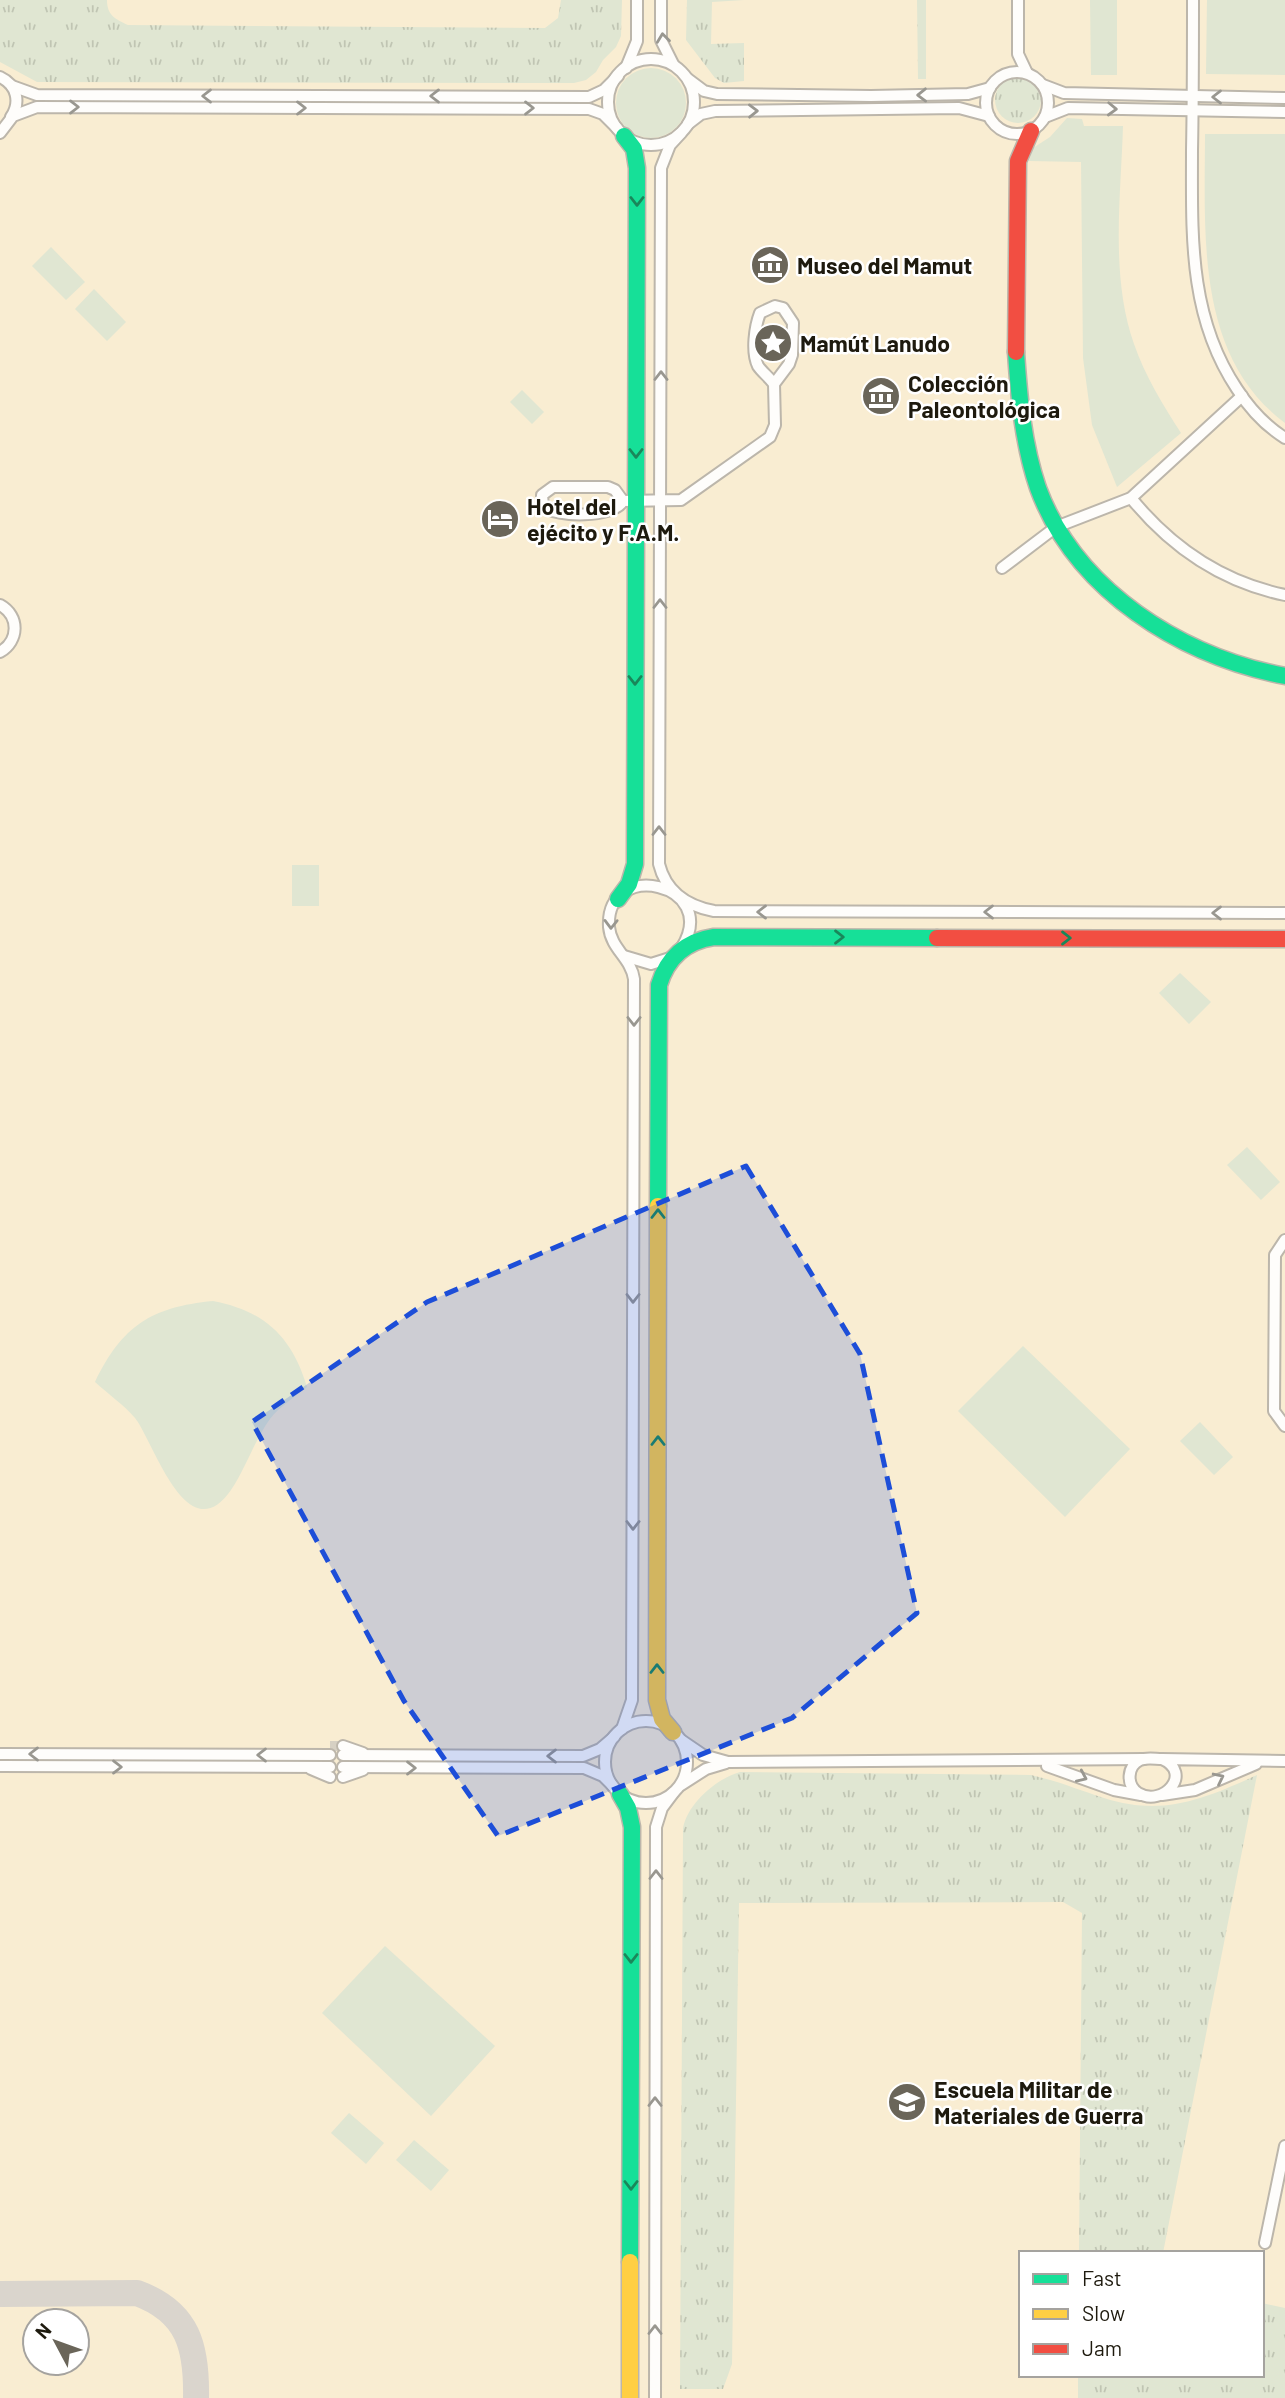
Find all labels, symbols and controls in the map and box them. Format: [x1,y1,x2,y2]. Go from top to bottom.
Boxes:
one-way arrow [655,32,670,44]
one-way arrow [917,87,928,102]
one-way arrow [201,88,212,104]
one-way arrow [429,88,439,104]
one-way arrow [1211,89,1222,105]
one-way arrow [69,99,79,115]
one-way arrow [296,100,307,116]
one-way arrow [524,100,534,116]
one-way arrow [1106,102,1117,117]
one-way arrow [748,103,759,118]
one-way arrow [629,196,645,206]
museum icon: Museo del Mamut [749,244,791,286]
place label: Museo del Mamut [797,251,972,279]
place icon: Mamút Lanudo [752,322,794,364]
place label: Mamút Lanudo [800,329,950,357]
place label: Colección Paleontológica [908,369,1060,423]
one-way arrow [653,370,669,381]
museum icon: Colección Paleontológica [860,375,902,417]
one-way arrow [628,448,644,458]
place label: Hotel del ejécito y F.A.M. [527,492,680,546]
hotel icon: Hotel del ejécito y F.A.M. [479,498,521,540]
one-way arrow [652,598,668,608]
one-way arrow [627,675,643,686]
one-way arrow [651,825,667,836]
one-way arrow [756,904,767,920]
one-way arrow [984,904,994,920]
one-way arrow [1211,905,1222,921]
one-way arrow [603,919,619,930]
one-way arrow [834,929,844,945]
one-way arrow [1061,930,1072,946]
one-way arrow [626,1016,642,1027]
one-way arrow [650,1208,666,1218]
one-way arrow [625,1293,641,1303]
one-way arrow [650,1435,665,1446]
one-way arrow [625,1520,641,1531]
one-way arrow [649,1663,665,1673]
one-way arrow [28,1746,39,1762]
one-way arrow [256,1747,266,1763]
one-way arrow [546,1748,556,1764]
one-way arrow [112,1759,123,1775]
one-way arrow [406,1760,417,1776]
one-way arrow [1075,1769,1087,1783]
one-way arrow [1212,1773,1224,1787]
one-way arrow [648,1869,664,1880]
one-way arrow [623,1953,639,1964]
place label: Escuela Militar de Materiales de Guerra [934,2075,1143,2129]
school or university icon: Escuela Militar de Materiales de Guerra [886,2081,928,2123]
one-way arrow [647,2097,663,2107]
one-way arrow [623,2181,639,2191]
legend [1019,2251,1264,2377]
text: Fast [1082,2265,1122,2290]
text: Slow [1082,2300,1125,2325]
north arrow [21,2307,91,2377]
text: N [30,2318,56,2343]
one-way arrow [647,2324,663,2335]
text: Jam [1082,2335,1122,2360]

